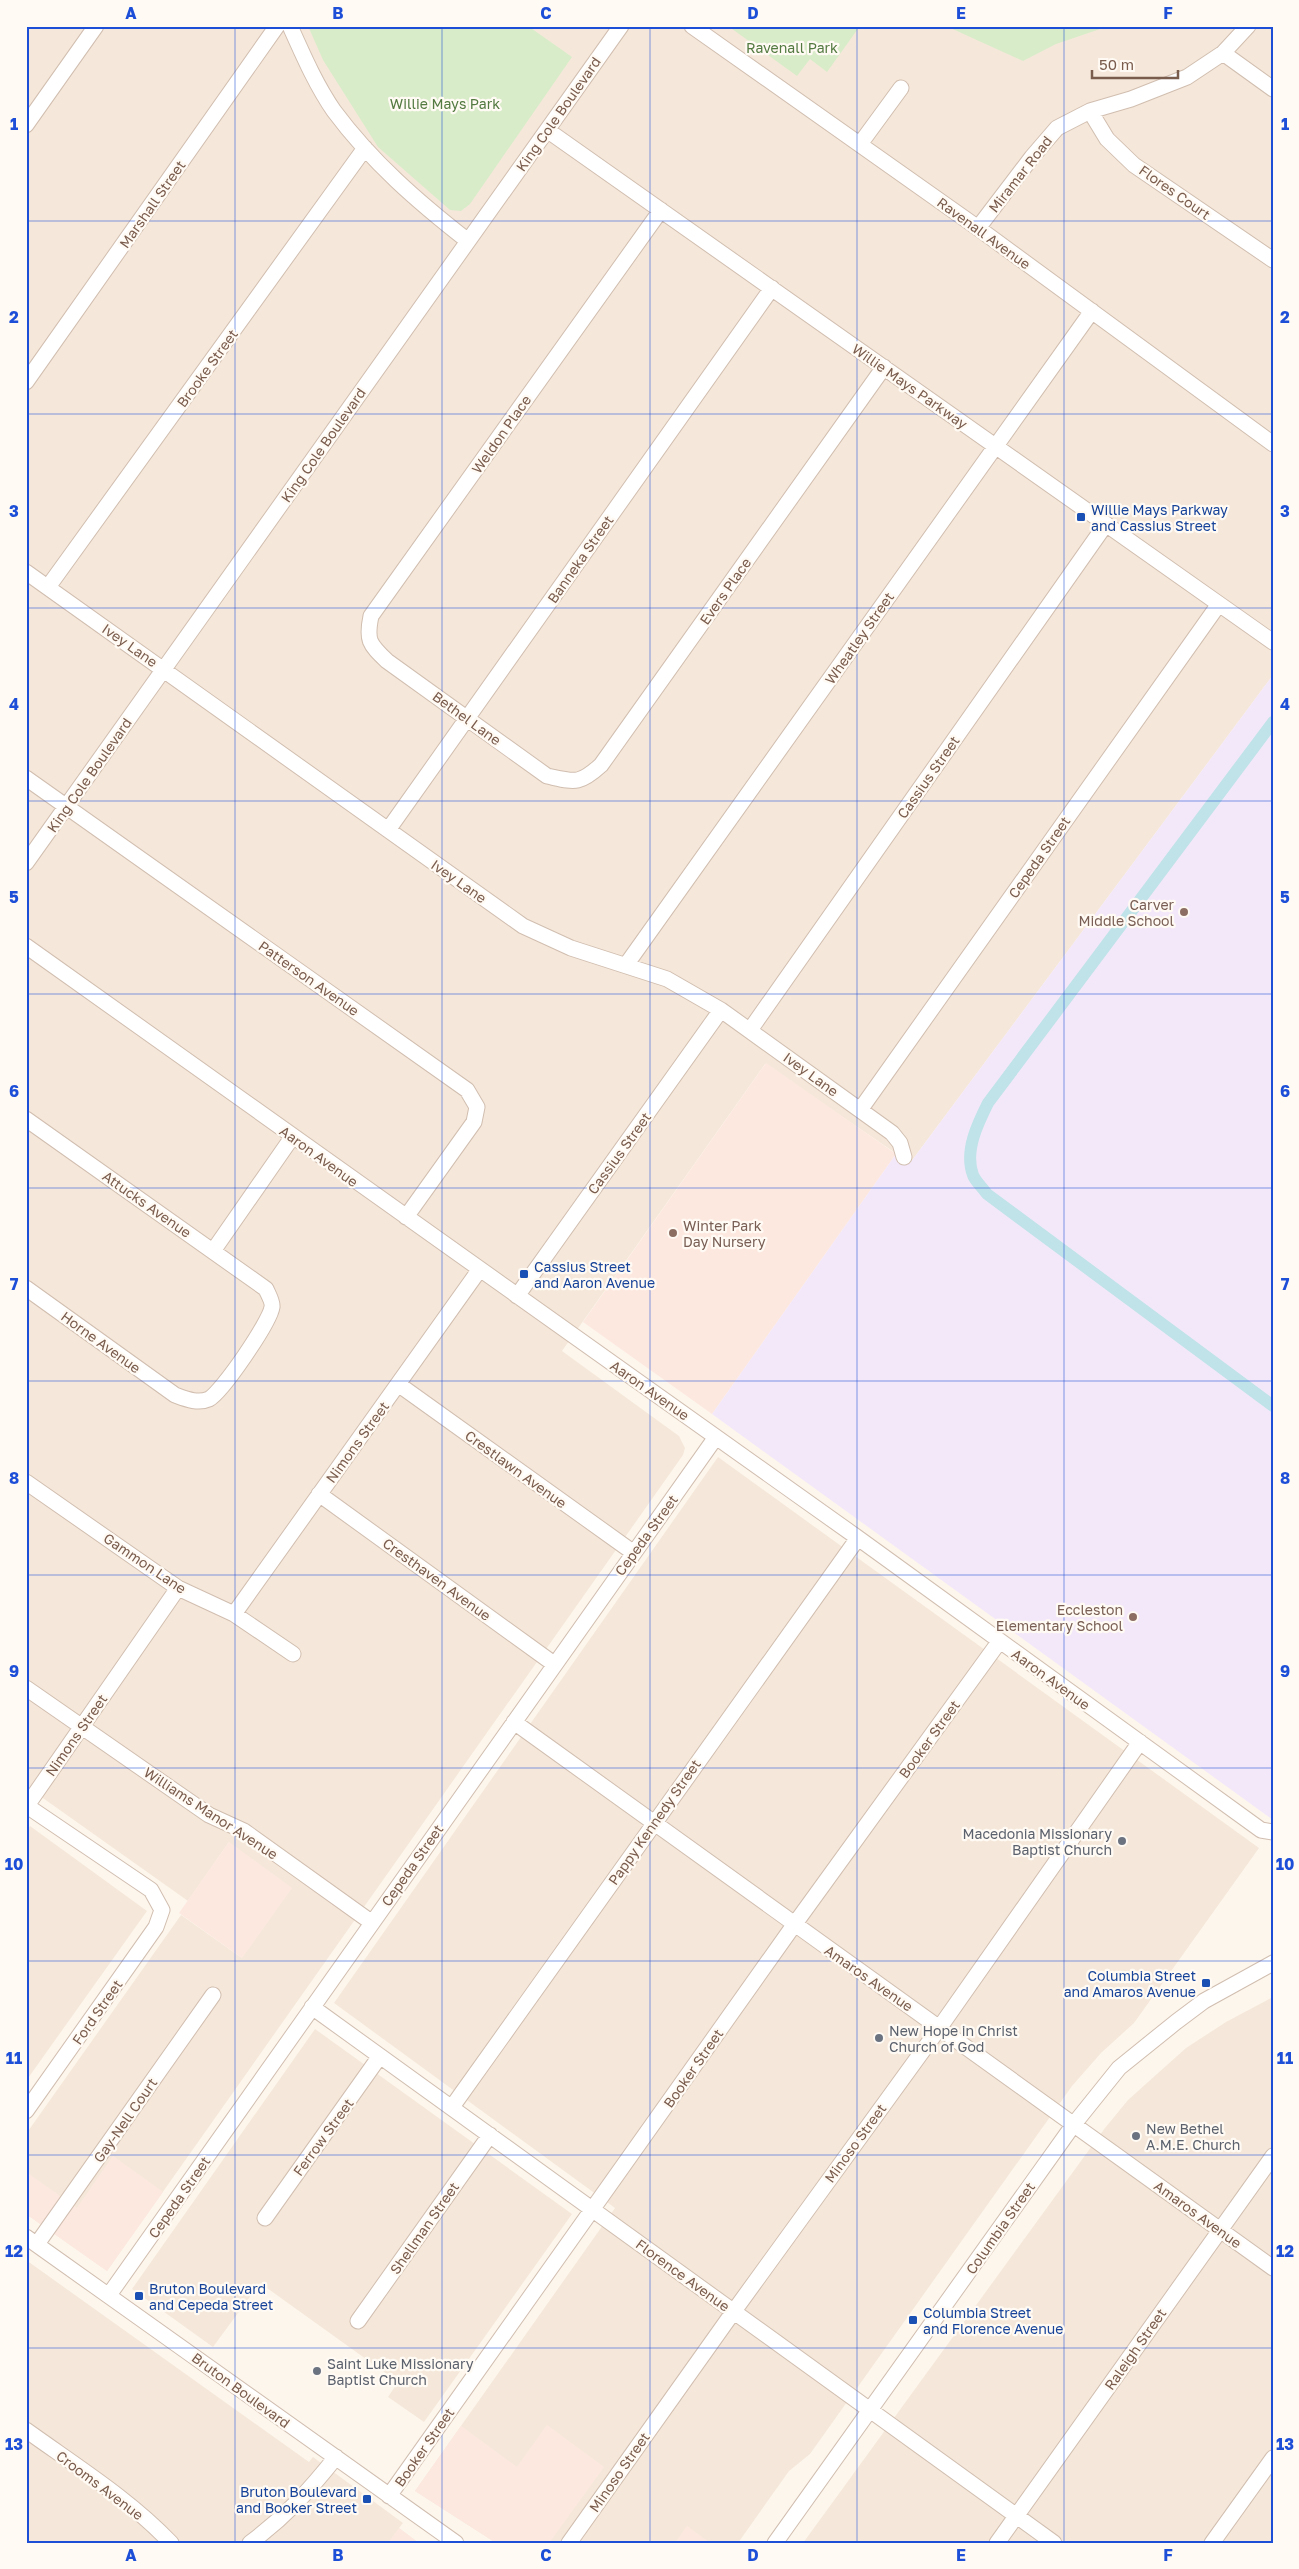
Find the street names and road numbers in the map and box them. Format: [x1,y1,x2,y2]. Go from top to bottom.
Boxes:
street label: King Cole Boulevard [512,54,604,174]
street label: Miramar Road [985,132,1055,216]
street label: Marshall Street [115,157,189,251]
street label: Flores Court [1136,161,1214,223]
street label: Ravenall Avenue [934,193,1034,273]
street label: Brooke Street [173,326,241,410]
street label: Willie Mays Parkway [849,340,971,432]
street label: King Cole Boulevard [277,385,369,505]
street label: Weldon Place [468,392,534,476]
street label: Banneka Street [543,512,617,606]
street label: Evers Place [696,554,754,628]
street label: Wheatley Street [821,589,897,687]
street label: Ivey Lane [99,620,161,670]
street label: Bethel Lane [429,687,505,749]
street label: King Cole Boulevard [43,715,135,835]
street label: Cassius Street [893,732,963,822]
street label: Cepeda Street [1005,813,1073,901]
street label: Ivey Lane [428,856,490,906]
street label: Patterson Avenue [255,937,363,1019]
street label: Ivey Lane [780,1048,842,1100]
street label: Cassius Street [584,1109,654,1197]
street label: Aaron Avenue [277,1122,361,1190]
street label: Attucks Avenue [99,1167,195,1241]
street label: Horne Avenue [58,1307,144,1377]
street label: Aaron Avenue [607,1356,693,1424]
street label: Nimons Street [322,1398,392,1486]
street label: Crestlawn Avenue [462,1427,570,1511]
street label: Cepeda Street [611,1491,681,1579]
street label: Gammon Lane [101,1529,189,1597]
street label: Cresthaven Avenue [380,1534,494,1624]
street label: Aaron Avenue [1009,1645,1093,1713]
street label: Nimons Street [41,1691,111,1779]
street label: Booker Street [895,1697,963,1781]
street label: Pappy Kennedy Street [604,1756,704,1888]
street label: Williams Manor Avenue [141,1763,281,1863]
street label: Cepeda Street [378,1821,446,1909]
street label: Amaros Avenue [822,1941,916,2015]
street label: Ford Street [68,1976,126,2048]
street label: Booker Street [660,2025,726,2111]
street label: Gay-Nell Court [90,2074,160,2166]
street label: Ferrow Street [289,2095,357,2179]
street label: Minoso Street [821,2100,889,2186]
street label: Cepeda Street [145,2153,213,2241]
street label: Amaros Avenue [1151,2177,1245,2251]
street label: Shellman Street [386,2179,462,2277]
street label: Columbia Street [962,2179,1038,2277]
street label: Florence Avenue [633,2235,733,2315]
street label: Raleigh Street [1101,2305,1169,2393]
street label: Bruton Boulevard [189,2349,293,2431]
street label: Booker Street [391,2404,457,2490]
street label: Minoso Street [585,2429,653,2515]
street label: Crooms Avenue [53,2447,147,2523]

